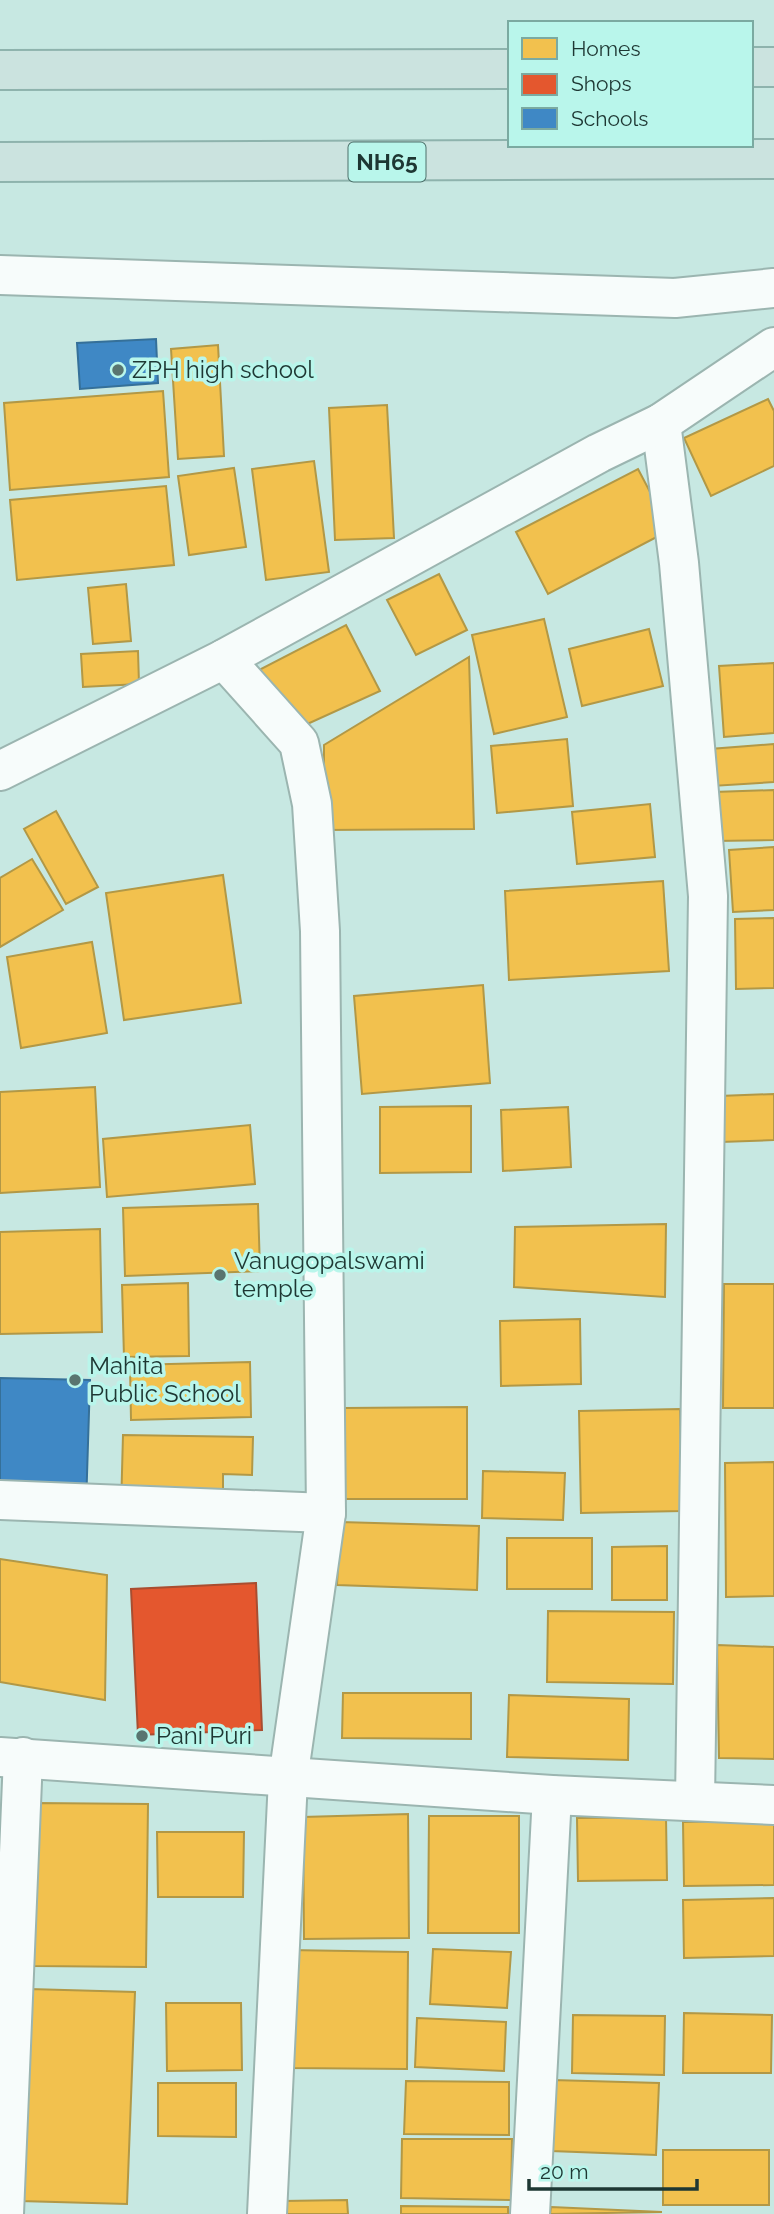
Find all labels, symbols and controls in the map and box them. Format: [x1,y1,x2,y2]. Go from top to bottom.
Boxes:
legend [508,21,753,147]
text: Homes [571,36,641,61]
text: Shops [571,71,632,96]
text: Schools [571,106,648,131]
road number: NH65 [348,142,426,182]
place label: ZPH high school [132,355,314,384]
marker: ZPH high school [110,362,126,378]
place label: Vanugopalswami temple [234,1246,425,1303]
marker: Vanugopalswami temple [212,1267,228,1283]
place label: Mahita Public School [89,1351,241,1408]
marker: Mahita Public School [67,1372,83,1388]
place label: Pani Puri [156,1721,252,1750]
marker: Pani Puri [134,1728,150,1744]
scale bar [529,2148,697,2192]
text: 20 m [540,2159,588,2184]

